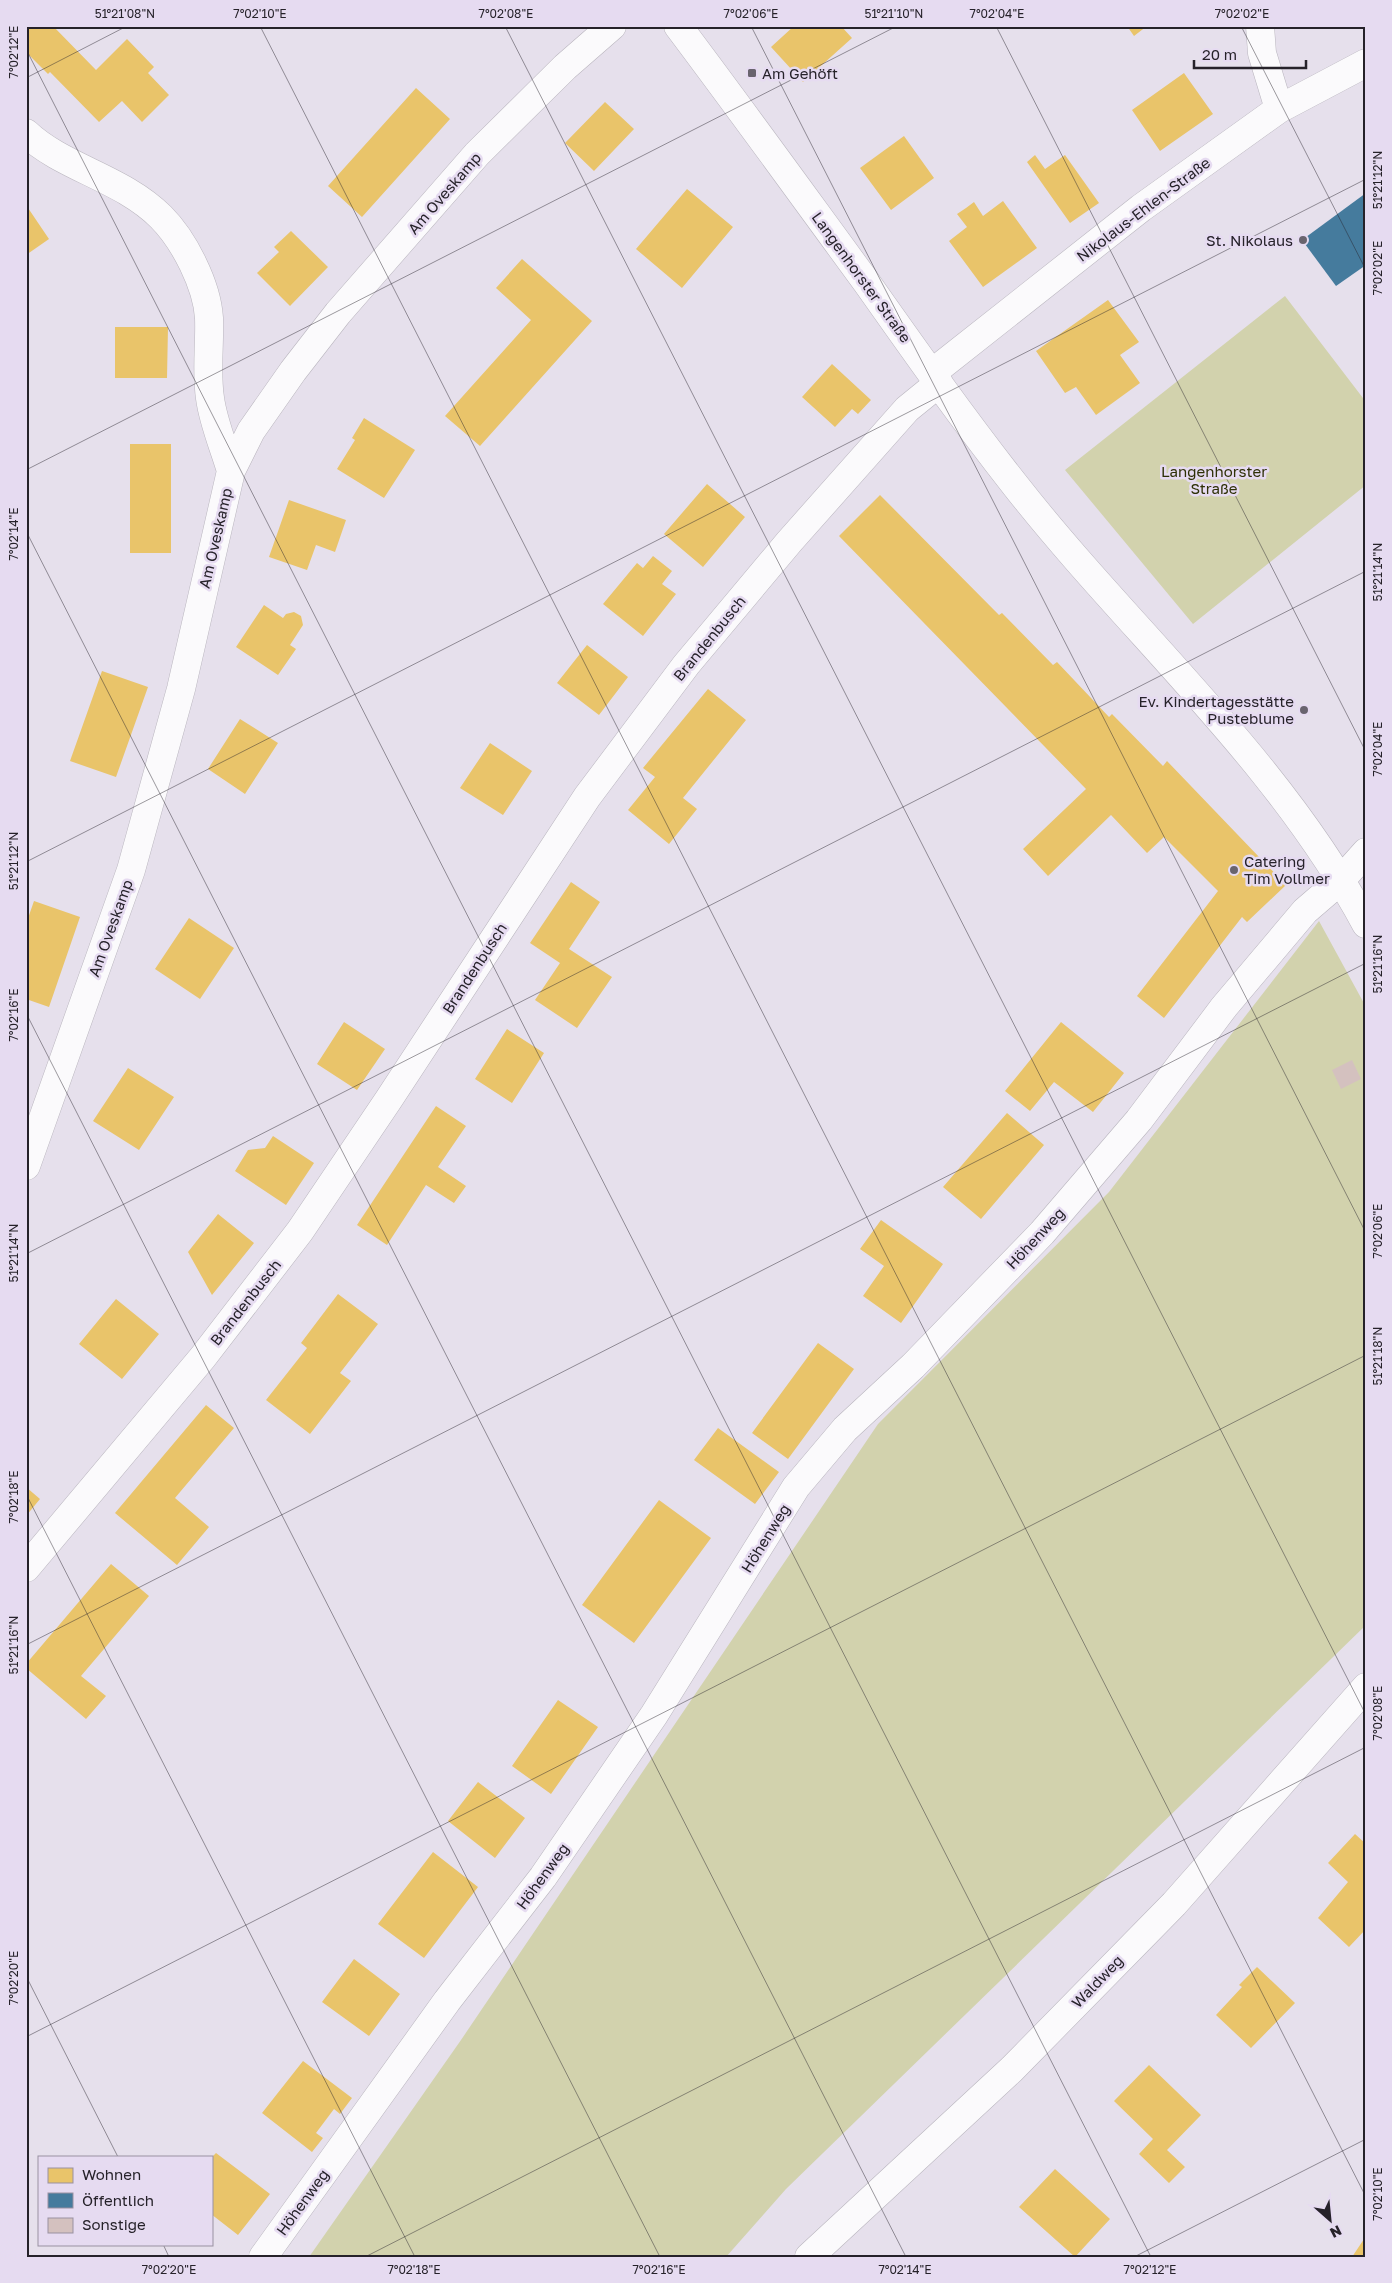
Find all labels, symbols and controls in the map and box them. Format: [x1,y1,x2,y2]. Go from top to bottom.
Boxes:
text: 51°21'08"N [95,6,155,21]
text: 7°02'10"E [233,6,287,21]
text: 7°02'08"E [479,6,533,21]
text: 7°02'06"E [724,6,778,21]
text: 51°21'10"N [865,6,923,21]
text: 7°02'04"E [970,6,1024,21]
text: 7°02'02"E [1215,6,1269,21]
text: 7°02'12"E [6,26,21,78]
scale bar [1194,38,1307,70]
text: 20 m [1202,45,1237,63]
place label: Am Gehöft [762,64,838,82]
marker: Am Gehöft [746,67,758,79]
street label: Am Oveskamp [404,149,484,237]
text: 51°21'12"N [1370,151,1385,209]
street label: Nikolaus-Ehlen-Straße [1073,153,1213,265]
street label: Langenhorster Straße [809,208,916,346]
place label: St. Nikolaus [1206,231,1293,249]
marker: St. Nikolaus [1297,234,1309,246]
text: 7°02'02"E [1370,241,1385,295]
park label: Langenhorster Straße [1161,462,1267,497]
street label: Am Oveskamp [195,486,235,590]
text: 7°02'14"E [6,507,21,561]
text: 51°21'14"N [1370,543,1385,601]
street label: Brandenbusch [669,592,749,684]
place label: Ev. Kindertagesstätte Pusteblume [1138,692,1294,727]
marker: Ev. Kindertagesstätte Pusteblume [1298,704,1310,716]
text: 7°02'04"E [1370,722,1385,776]
text: 51°21'12"N [6,832,21,890]
place label: Catering Tim Vollmer [1244,852,1330,887]
marker: Catering Tim Vollmer [1228,864,1240,876]
street label: Am Oveskamp [84,877,136,979]
street label: Brandenbusch [438,919,510,1017]
text: 51°21'16"N [1370,935,1385,993]
text: 7°02'16"E [6,988,21,1042]
street label: Höhenweg [1002,1204,1068,1272]
text: 7°02'06"E [1370,1204,1385,1258]
text: 51°21'14"N [6,1224,21,1282]
street label: Brandenbusch [206,1255,284,1349]
text: 51°21'18"N [1370,1327,1385,1385]
text: 7°02'18"E [6,1470,21,1524]
street label: Höhenweg [737,1500,793,1576]
text: 51°21'16"N [6,1616,21,1674]
text: 7°02'08"E [1370,1686,1385,1740]
street label: Höhenweg [512,1839,572,1913]
text: 7°02'20"E [6,1951,21,2005]
street label: Waldweg [1068,1951,1126,2011]
legend [38,2156,212,2246]
text: Wohnen [82,2165,141,2183]
street label: Höhenweg [272,2165,332,2239]
text: 7°02'10"E [1370,2167,1385,2221]
text: Öffentlich [82,2191,154,2209]
north arrow [1304,2196,1354,2246]
text: Sonstige [82,2215,146,2233]
text: N [1328,2222,1345,2242]
text: 7°02'20"E [142,2262,196,2277]
text: 7°02'18"E [387,2262,441,2277]
text: 7°02'16"E [632,2262,686,2277]
text: 7°02'14"E [878,2262,932,2277]
text: 7°02'12"E [1124,2262,1176,2277]

